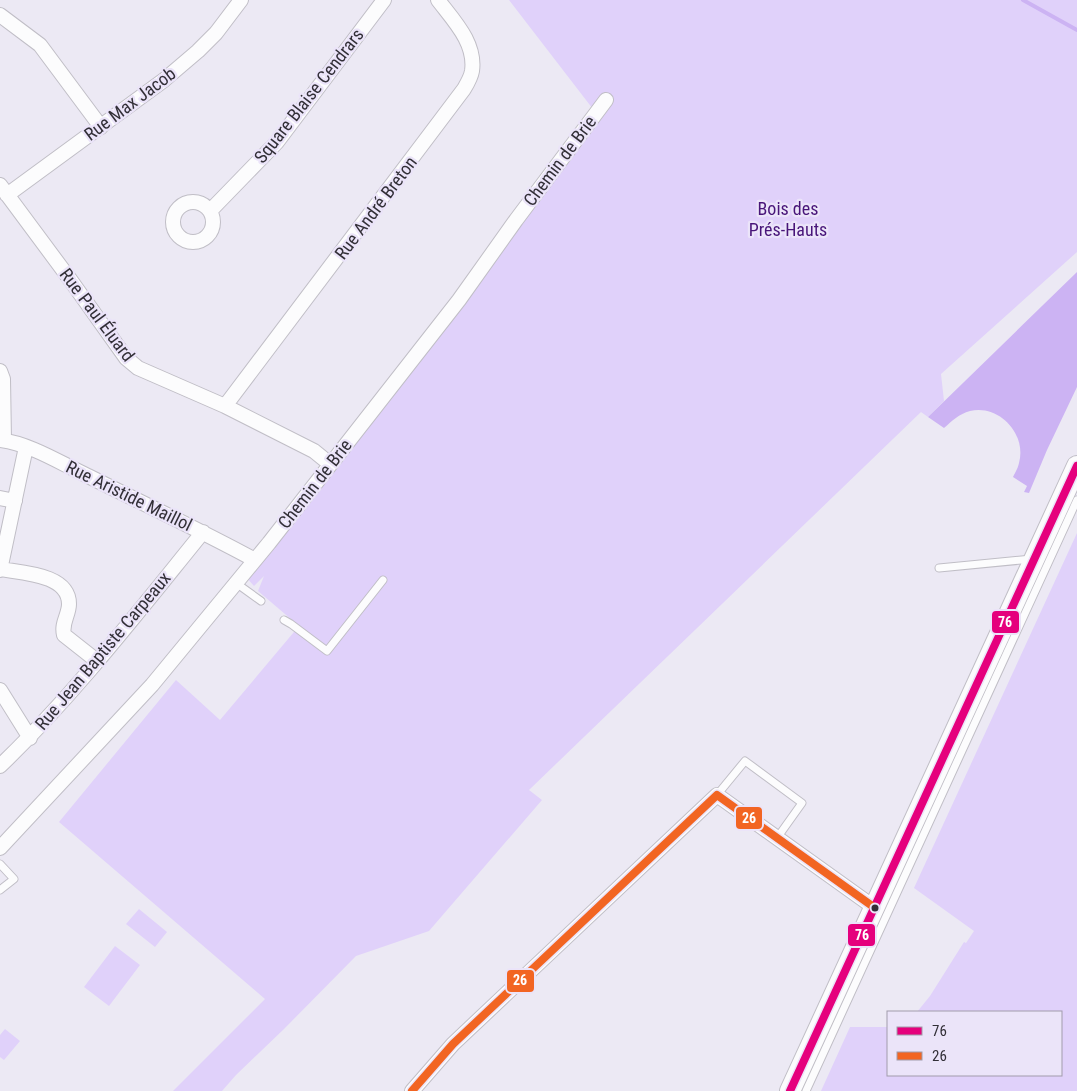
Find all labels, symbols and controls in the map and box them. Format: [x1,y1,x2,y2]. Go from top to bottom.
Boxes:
street label: Square Blaise Cendrars [250,24,368,167]
street label: Rue Max Jacob [80,62,179,145]
street label: Chemin de Brie [519,112,600,210]
street label: Rue André Breton [330,152,421,263]
park label: Bois des Prés-Hauts [749,198,827,240]
street label: Rue Paul Éluard [56,264,139,365]
street label: Chemin de Brie [273,435,356,532]
street label: Rue Aristide Maillol [63,456,196,535]
street label: Rue Jean Baptiste Carpeaux [31,568,175,734]
line badge: 76 [991,610,1020,634]
text: 76 [998,614,1012,630]
line badge: 26 [735,806,763,830]
text: 26 [742,810,756,826]
unlabelled marker [870,903,880,913]
line badge: 76 [847,923,876,947]
text: 76 [855,927,869,943]
line badge: 26 [506,969,535,993]
text: 26 [513,972,527,988]
legend [887,1011,1062,1076]
text: 76 [932,1022,947,1040]
text: 26 [932,1047,947,1065]

